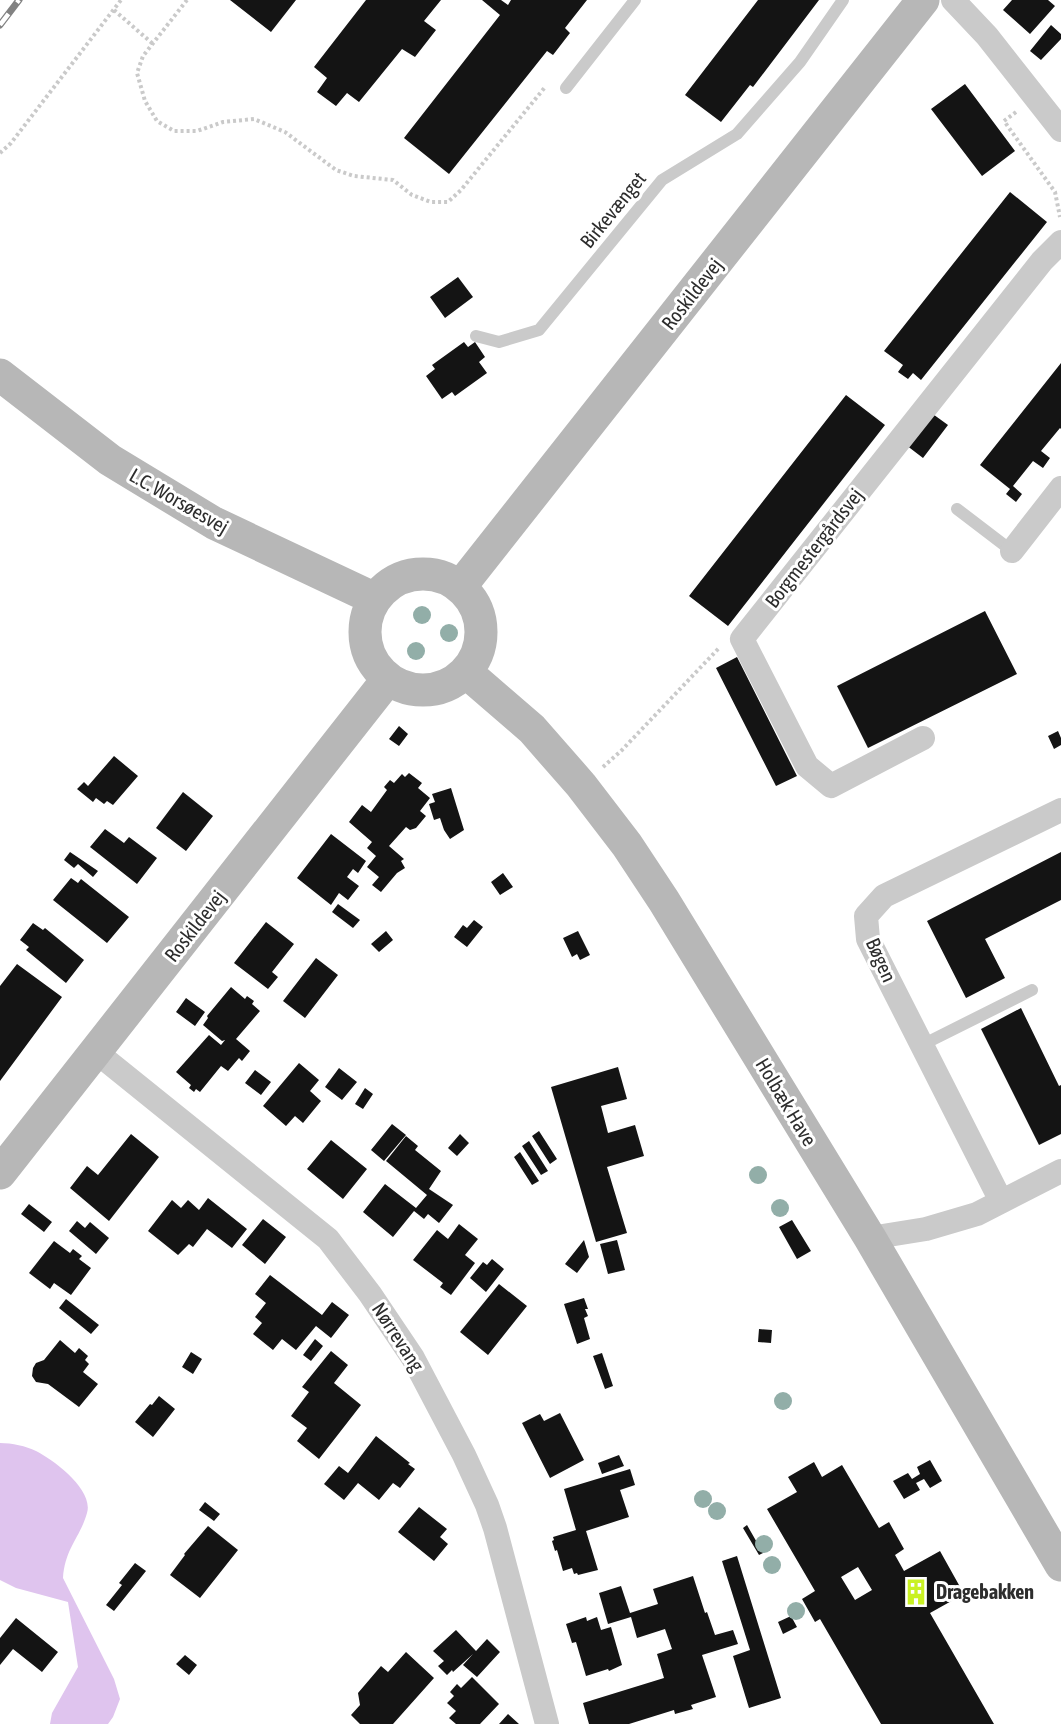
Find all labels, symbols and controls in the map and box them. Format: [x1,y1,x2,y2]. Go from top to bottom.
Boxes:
street label: Birkevænget [575,167,650,252]
street label: Roskildevej [657,253,727,334]
street label: L.C. Worsøesvej [126,463,233,538]
street label: Borgmestergårdsvej [760,484,867,612]
street label: Roskildevej [160,885,230,966]
street label: Bøgen [862,934,901,985]
street label: Holbæk Have [751,1054,822,1150]
street label: Nørrevang [368,1298,429,1376]
building icon: Dragebakken [901,1577,931,1607]
place label: Dragebakken [936,1580,1034,1603]

